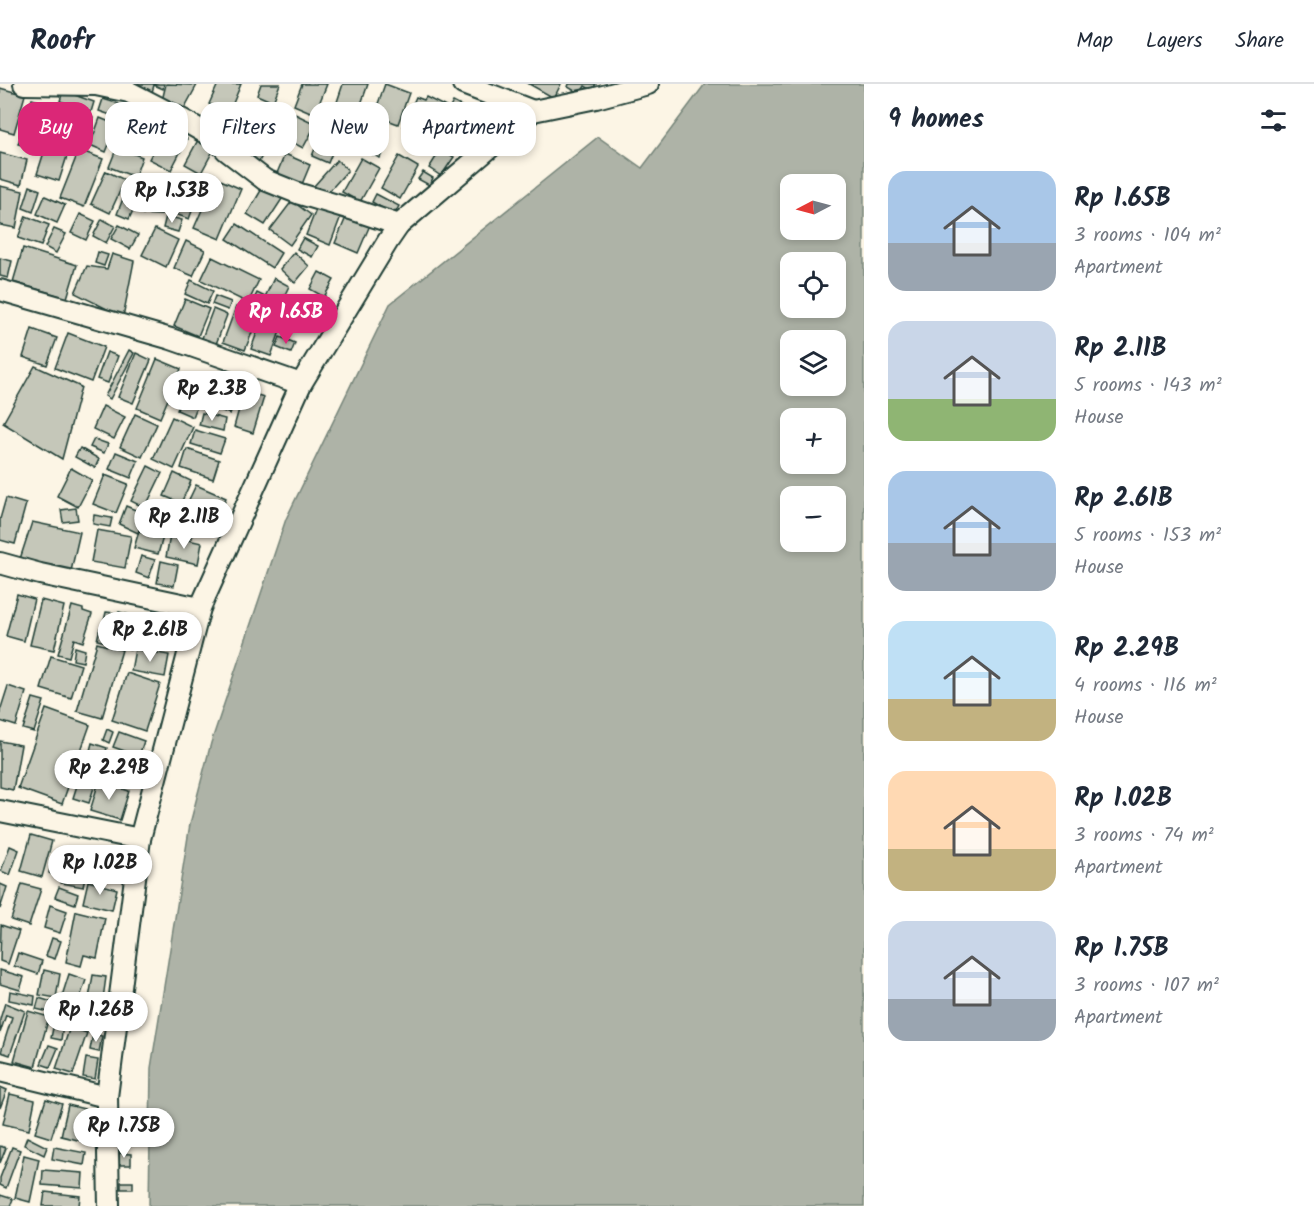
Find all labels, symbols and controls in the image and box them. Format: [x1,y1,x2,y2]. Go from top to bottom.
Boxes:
text: Roofr [30,19,95,64]
text: Map [1076,25,1113,58]
text: Layers [1146,25,1202,58]
text: Share [1235,25,1284,58]
text: 9 homes [888,99,984,141]
chip: Buy [18,102,93,156]
chip: Rent [105,102,188,156]
chip: Filters [200,102,297,156]
chip: New [309,102,389,156]
chip: Apartment [401,102,536,156]
icon: filters [1257,104,1290,137]
pin: Rp 1.53B [110,173,234,224]
north arrow [780,174,846,240]
map controls [780,174,846,552]
text: Rp 1.53B [135,176,209,208]
text: Rp 1.65B [1074,178,1171,220]
icon: home [936,195,1008,267]
text: 3 rooms · 104 m² [1074,220,1221,252]
button: locate [780,252,846,318]
text: Apartment [1074,252,1163,284]
pin: Rp 1.65B [224,294,348,345]
text: Rp 1.65B [249,297,323,329]
text: Rp 2.11B [1074,328,1167,370]
button: layers [780,330,846,396]
icon: home [936,345,1008,417]
text: 5 rooms · 143 m² [1074,370,1222,402]
pin: Rp 2.3B [157,371,267,422]
text: Rp 2.3B [177,374,247,406]
text: House [1074,402,1124,434]
button: + [780,408,846,474]
text: Rp 2.61B [1074,478,1173,520]
button: − [780,486,846,552]
icon: home [936,495,1008,567]
pin: Rp 2.11B [122,499,246,550]
text: Rp 2.11B [148,502,220,534]
text: 5 rooms · 153 m² [1074,520,1221,552]
text: House [1074,552,1124,584]
pin: Rp 2.61B [88,612,212,663]
text: Rp 2.61B [112,615,188,647]
text: Rp 2.29B [1074,628,1179,670]
icon: home [936,645,1008,717]
text: 4 rooms · 116 m² [1074,670,1217,702]
text: House [1074,702,1124,734]
pin: Rp 2.29B [47,750,171,801]
text: Rp 2.29B [68,753,150,785]
text: Rp 1.02B [1074,778,1172,820]
icon: home [936,795,1008,867]
text: 3 rooms · 74 m² [1074,820,1214,852]
pin: Rp 1.02B [38,845,162,896]
text: Rp 1.02B [62,848,138,880]
text: Apartment [1074,852,1163,884]
text: Rp 1.75B [1074,928,1169,970]
icon: home [936,945,1008,1017]
text: 3 rooms · 107 m² [1074,970,1219,1002]
pin: Rp 1.26B [34,992,158,1043]
text: Rp 1.26B [58,995,134,1027]
text: Apartment [1074,1002,1163,1034]
pin: Rp 1.75B [62,1108,186,1159]
text: Rp 1.75B [87,1111,161,1143]

